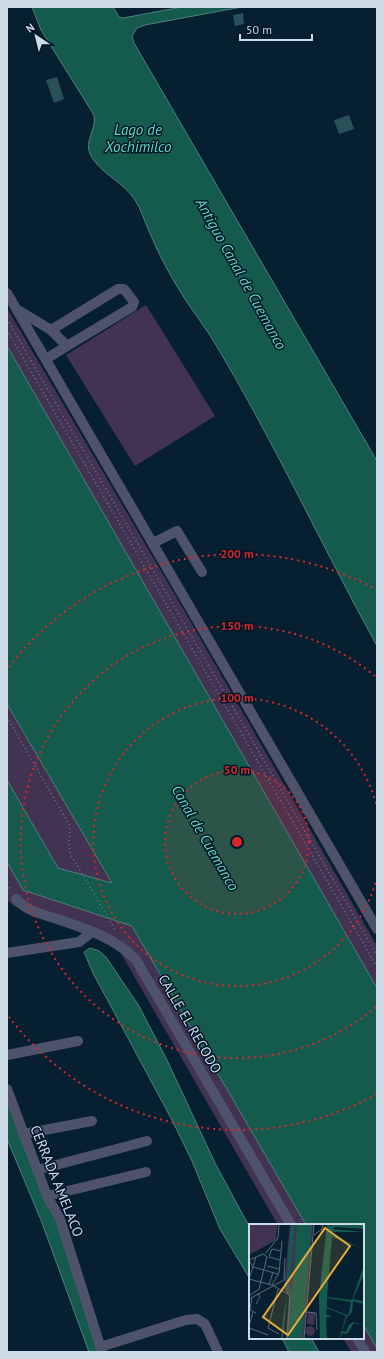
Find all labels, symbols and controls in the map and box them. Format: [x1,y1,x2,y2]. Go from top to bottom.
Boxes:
north arrow [16,16,56,56]
scale bar [240,16,312,42]
text: N [23,20,37,36]
text: 50 m [246,22,272,37]
water label: Lago de Xochimilco [104,120,171,156]
water label: Antiguo Canal de Cuemanco [191,194,291,353]
text: 200 m [220,546,254,561]
text: 150 m [220,618,254,633]
text: 100 m [220,690,254,705]
text: 50 m [224,762,250,777]
water label: Canal de Cuemanco [167,782,243,894]
centre of rings [230,835,244,849]
street label: CALLE EL RECODO [154,971,226,1077]
street label: CERRADA AMELACO [26,1123,88,1239]
inset map [249,1224,364,1339]

